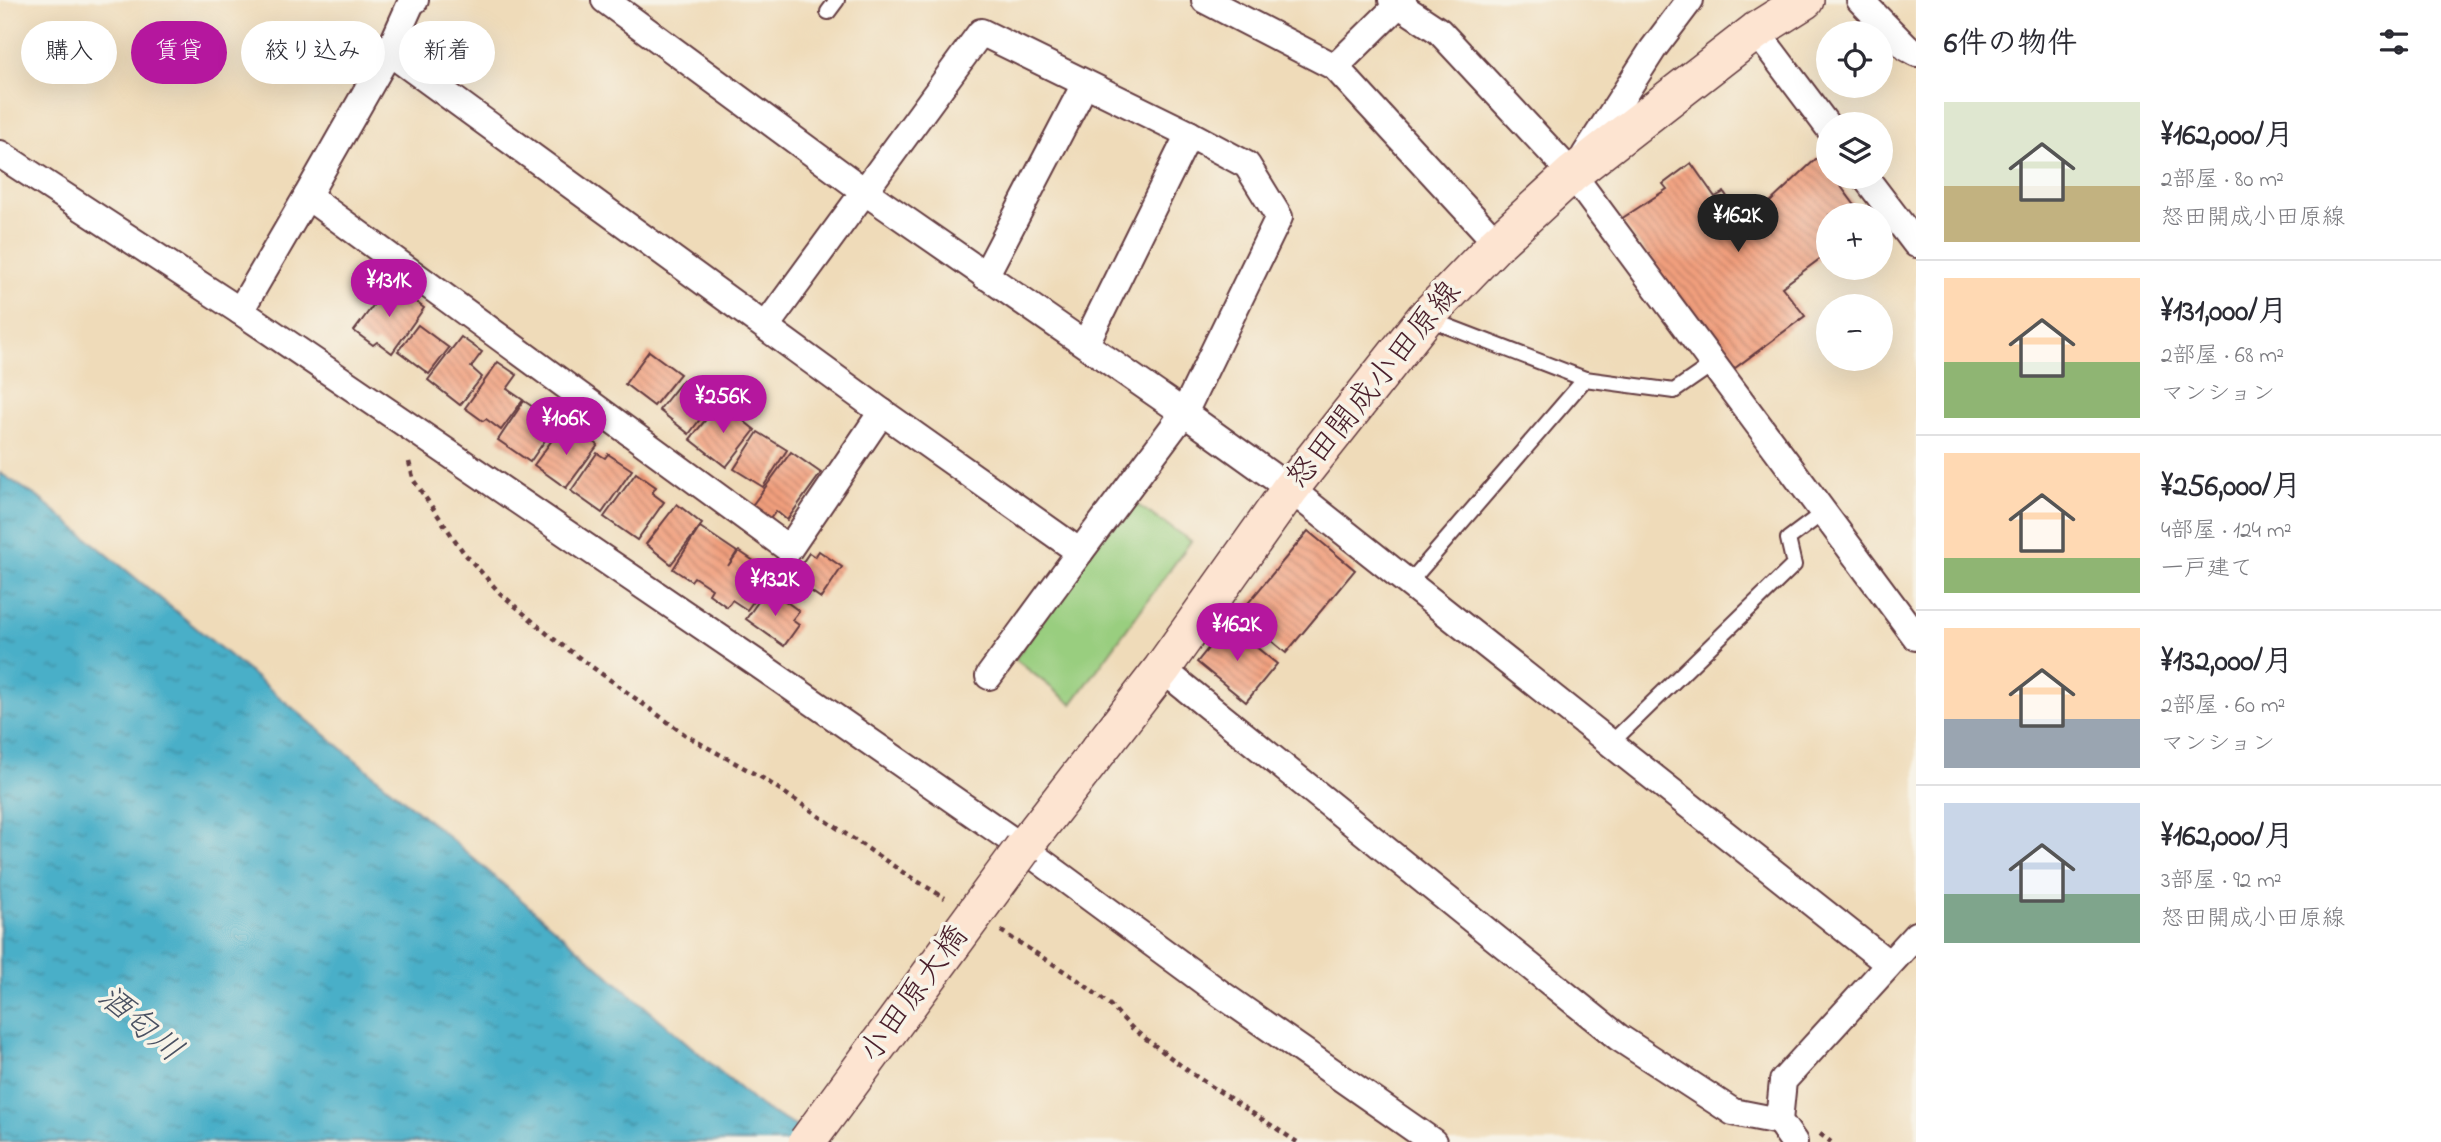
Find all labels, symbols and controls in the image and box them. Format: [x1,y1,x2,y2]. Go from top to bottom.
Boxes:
chip: 購入 [21,21,117,84]
chip: 賃貸 [131,21,227,84]
chip: 絞り込み [241,21,385,84]
chip: 新着 [399,21,495,84]
map controls [1816,21,1893,371]
button: locate [1816,21,1893,98]
text: 6件の物件 [1944,23,2077,67]
icon: filters [2375,23,2413,61]
button: layers [1816,112,1893,189]
text: ¥162,000/月 [2161,115,2294,159]
icon: home [2000,130,2084,214]
text: 2部屋 · 80 m² [2161,164,2284,197]
pin: ¥162K [1689,194,1787,254]
text: ¥162K [1714,200,1763,233]
text: 怒田開成小田原線 [2161,202,2345,235]
button: + [1816,203,1893,280]
pin: ¥131K [340,260,438,319]
text: ¥131K [367,265,411,298]
street label: 怒田開成小田原線 [1276,272,1474,500]
text: ¥131,000/月 [2161,291,2288,335]
button: − [1816,294,1893,371]
icon: home [2000,306,2084,390]
text: 2部屋 · 68 m² [2161,340,2284,373]
pin: ¥256K [674,376,772,435]
text: マンション [2161,378,2275,411]
text: ¥256K [696,381,750,414]
pin: ¥106K [517,398,615,457]
text: ¥106K [542,403,590,436]
text: ¥256,000/月 [2161,466,2301,510]
icon: home [2000,481,2084,565]
text: 4部屋 · 124 m² [2161,515,2292,548]
text: 一戸建て [2161,553,2253,586]
pin: ¥132K [726,558,824,618]
text: ¥132K [751,564,799,597]
pin: ¥162K [1188,604,1286,663]
text: ¥162K [1213,609,1262,642]
text: ¥132,000/月 [2161,641,2293,685]
icon: home [2000,656,2084,740]
text: 2部屋 · 60 m² [2161,690,2285,723]
text: マンション [2161,728,2275,761]
text: ¥162,000/月 [2161,816,2294,860]
icon: home [2000,831,2084,915]
text: 3部屋 · 92 m² [2161,865,2282,898]
text: 怒田開成小田原線 [2161,903,2345,936]
street label: 小田原大橋 [849,916,981,1074]
water label: 酒匂川 [86,975,192,1075]

